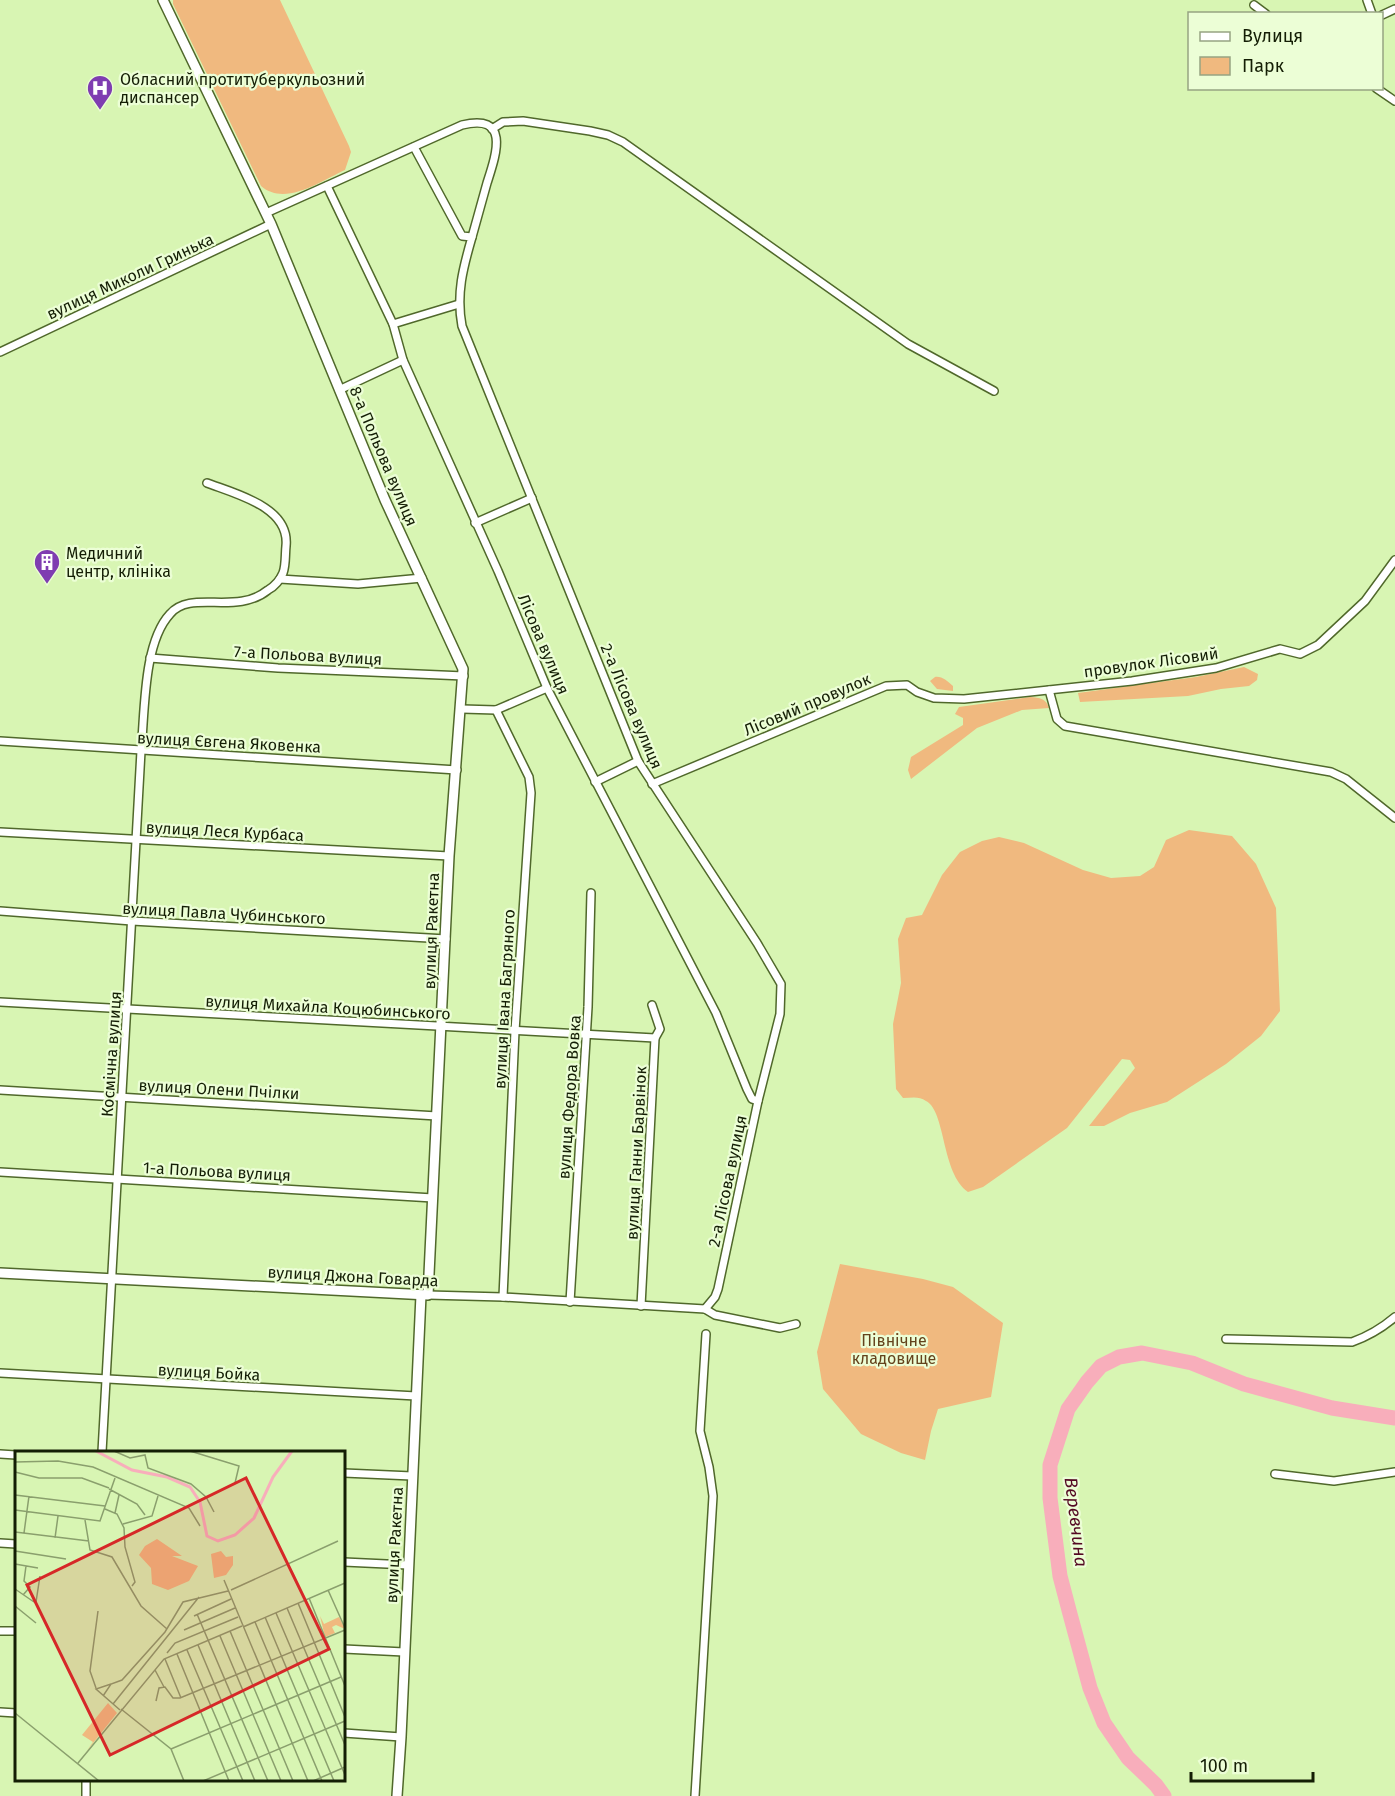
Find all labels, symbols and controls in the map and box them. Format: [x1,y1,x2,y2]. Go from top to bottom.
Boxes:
legend [1188,12,1383,90]
text: Вулиця [1242,25,1303,47]
text: Парк [1242,55,1285,77]
place label: Обласний протитуберкульозний диспансер [120,70,365,107]
hospital icon: Обласний протитуберкульозний диспансер [85,73,115,111]
street label: вулиця Миколи Гринька [44,229,217,324]
street label: 8-а Польова вулиця [345,383,422,529]
place label: Медичний центр, клініка [66,544,171,581]
building icon: Медичний центр, клініка [32,547,62,585]
street label: Лісова вулиця [514,591,573,697]
street label: 2-а Лісова вулиця [597,641,666,772]
street label: 7-а Польова вулиця [233,642,383,669]
street label: провулок Лісовий [1082,644,1220,681]
street label: Лісовий провулок [741,669,874,740]
street label: вулиця Євгена Яковенка [136,728,321,757]
street label: вулиця Леся Курбаса [145,818,305,845]
street label: вулиця Ракетна [420,872,443,990]
street label: вулиця Павла Чубинського [122,899,326,928]
street label: вулиця Івана Багряного [490,909,519,1089]
street label: Космічна вулиця [98,990,125,1118]
street label: вулиця Михайла Коцюбинського [205,992,451,1023]
street label: вулиця Федора Вовка [554,1014,585,1180]
street label: вулиця Ганни Барвінок [622,1065,651,1240]
street label: вулиця Олени Пчілки [138,1076,300,1103]
street label: 2-а Лісова вулиця [704,1114,751,1249]
street label: 1-а Польова вулиця [142,1158,291,1185]
street label: вулиця Джона Говарда [267,1263,439,1290]
park label: Північне кладовище [852,1331,936,1368]
street label: вулиця Бойка [157,1360,261,1385]
inset map [15,1451,345,1781]
water label: Веревчина [1060,1476,1092,1568]
street label: вулиця Ракетна [382,1486,407,1604]
scale bar [1191,1745,1312,1783]
text: 100 m [1200,1755,1248,1777]

